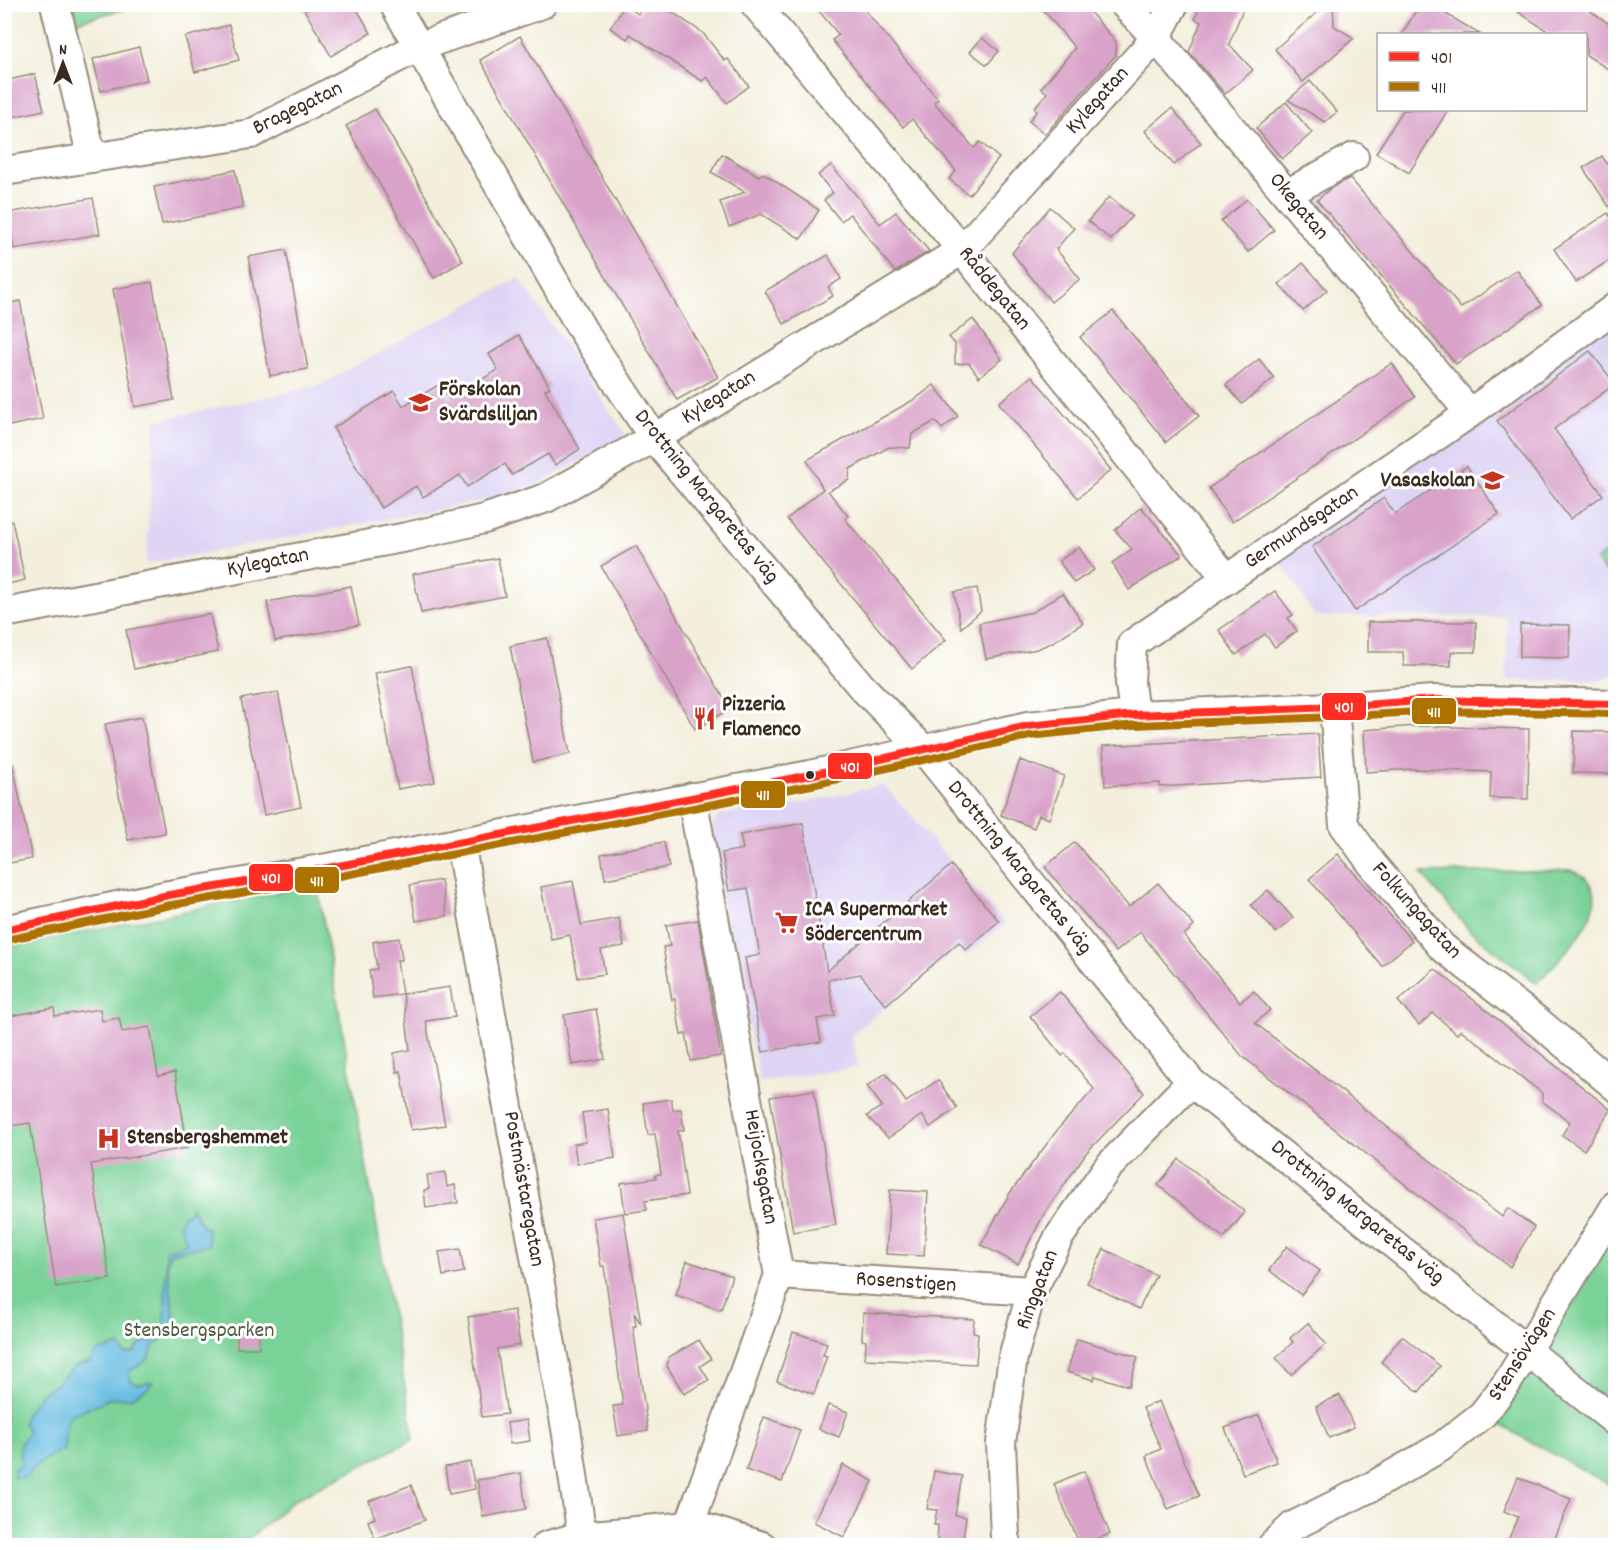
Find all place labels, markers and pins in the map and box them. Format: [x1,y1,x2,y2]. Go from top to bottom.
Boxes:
place label: Förskolan Svärdsliljan [439,375,537,431]
school or university icon: Förskolan Svärdsliljan [408,390,434,416]
place label: Vasaskolan [1381,466,1475,497]
school or university icon: Vasaskolan [1480,468,1506,494]
place label: Pizzeria Flamenco [722,690,801,746]
restaurant icon: Pizzeria Flamenco [691,705,717,731]
unlabelled marker [804,769,816,781]
place label: ICA Supermarket Södercentrum [805,895,948,951]
supermarket icon: ICA Supermarket Södercentrum [774,910,800,936]
place label: Stensbergshemmet [127,1123,289,1154]
hospital icon: Stensbergshemmet [96,1125,122,1151]

